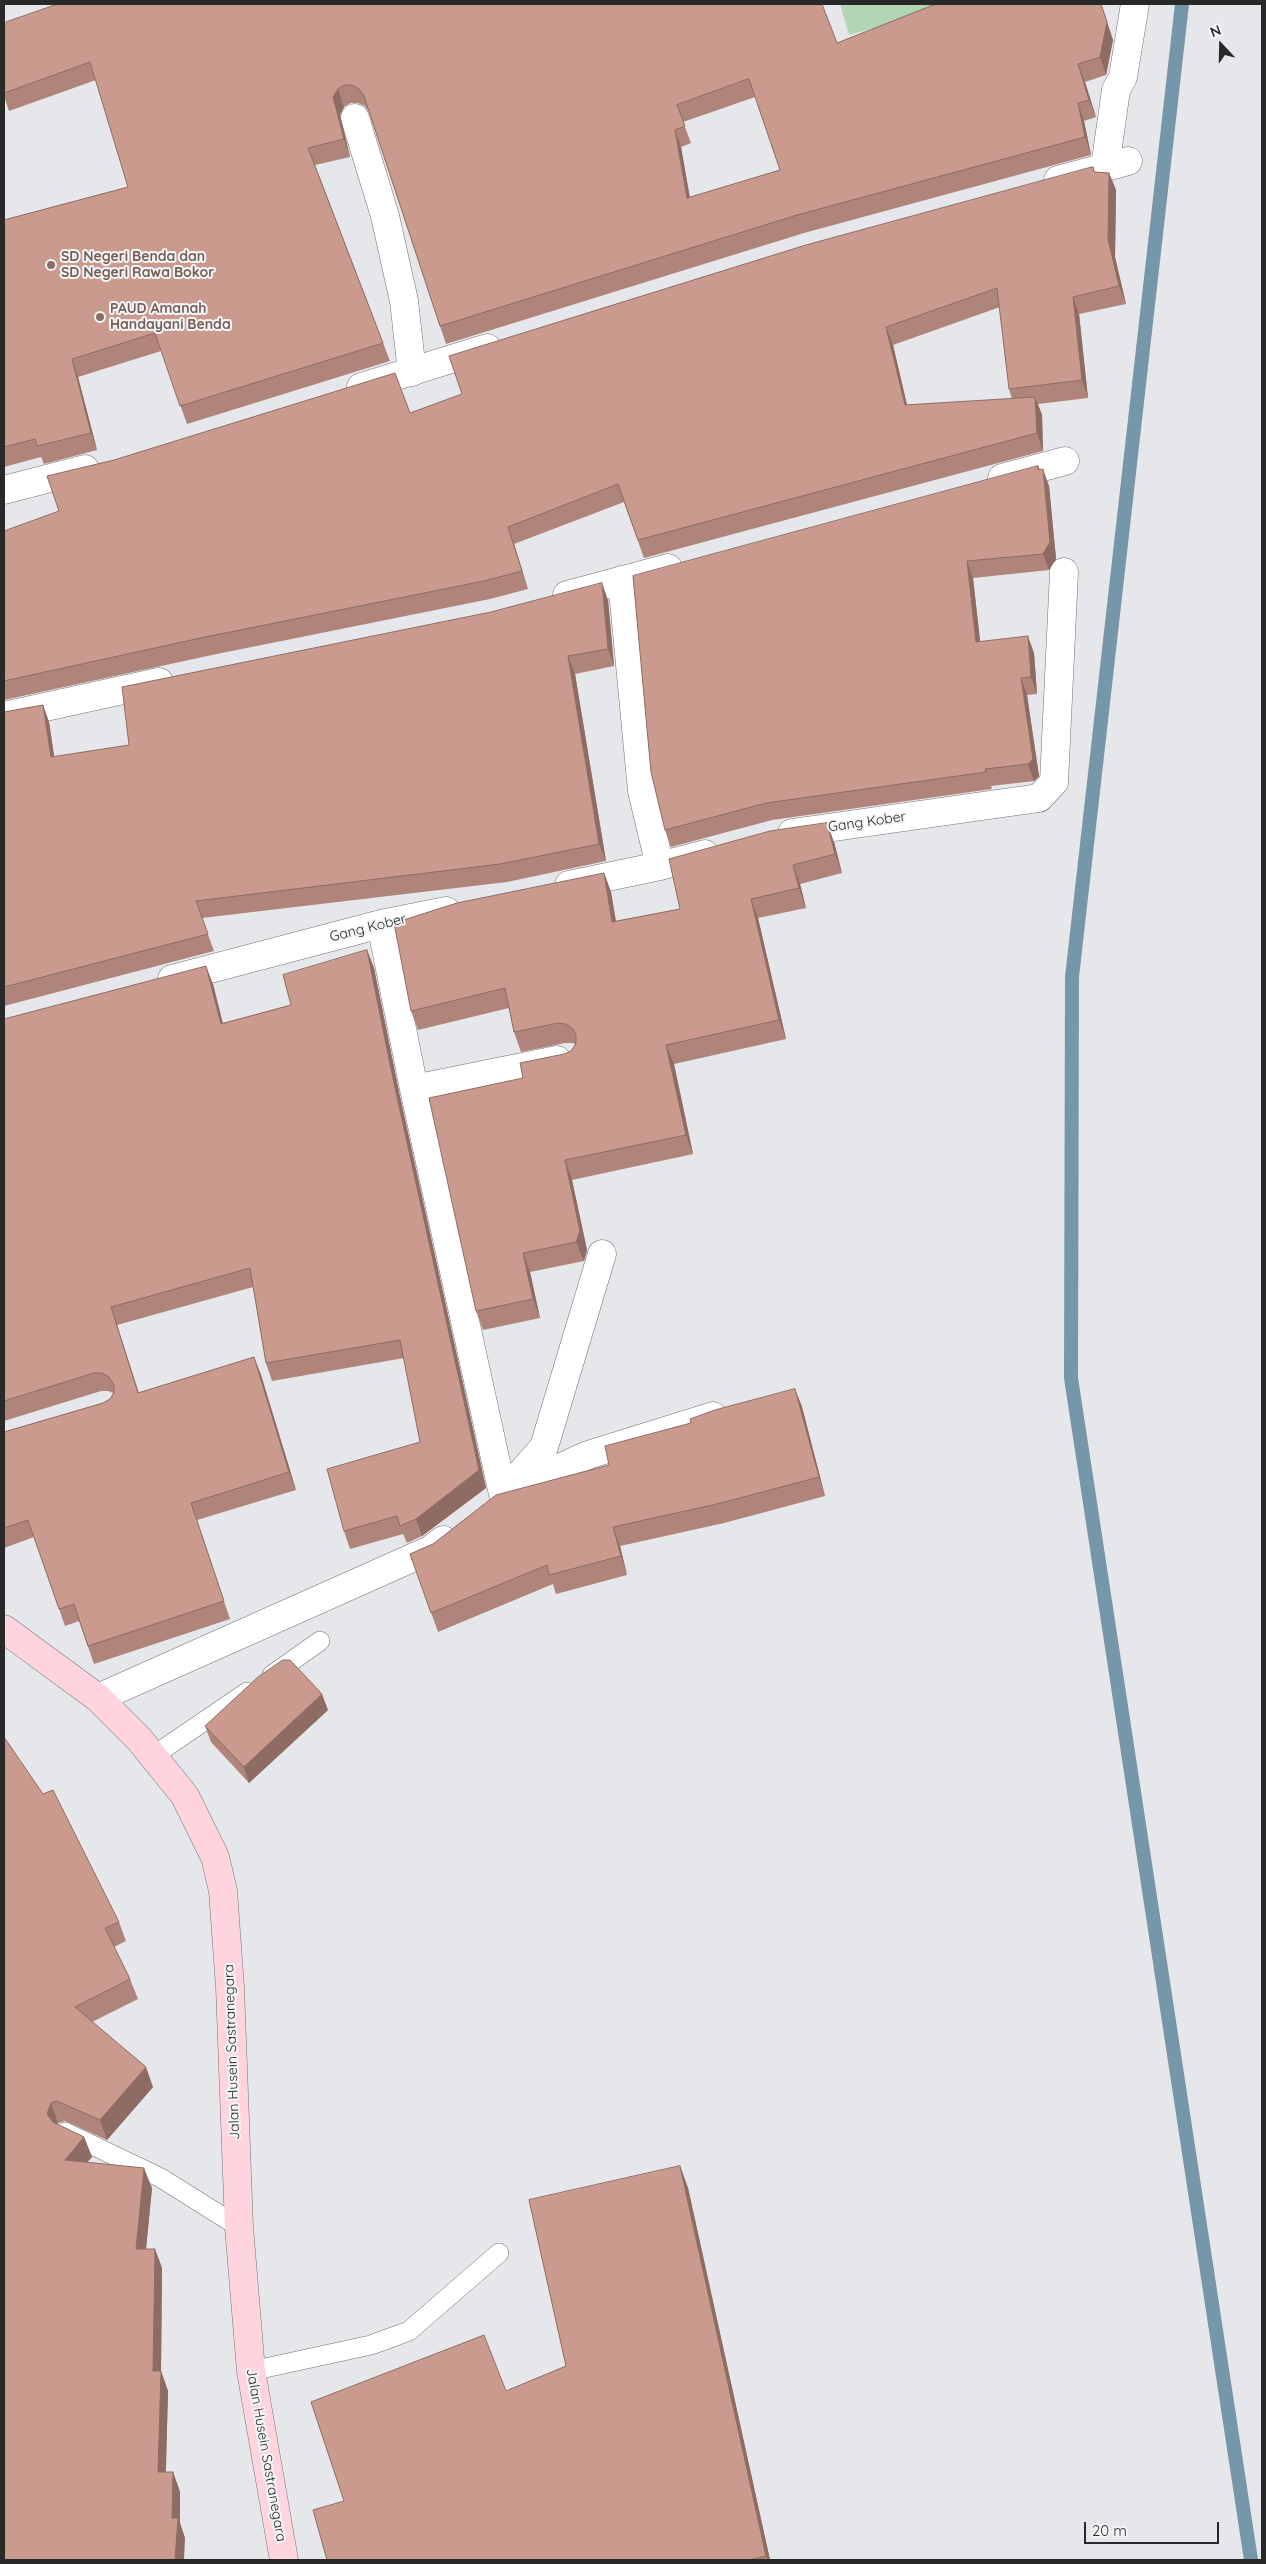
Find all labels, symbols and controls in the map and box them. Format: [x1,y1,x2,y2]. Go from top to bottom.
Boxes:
north arrow [1196,20,1246,70]
text: N [1208,21,1224,41]
place label: SD Negeri Benda dan SD Negeri Rawa Bokor [61,249,214,282]
marker: SD Negeri Benda dan SD Negeri Rawa Bokor [45,259,57,271]
place label: PAUD Amanah Handayani Benda [110,301,231,334]
marker: PAUD Amanah Handayani Benda [94,311,106,323]
street label: Gang Kober [827,808,907,836]
street label: Gang Kober [328,910,408,946]
street label: Jalan Husein Sastranegara [221,1964,243,2140]
street label: Jalan Husein Sastranegara [242,2367,290,2543]
scale bar [1086,2512,1221,2544]
text: 20 m [1092,2521,1127,2540]

